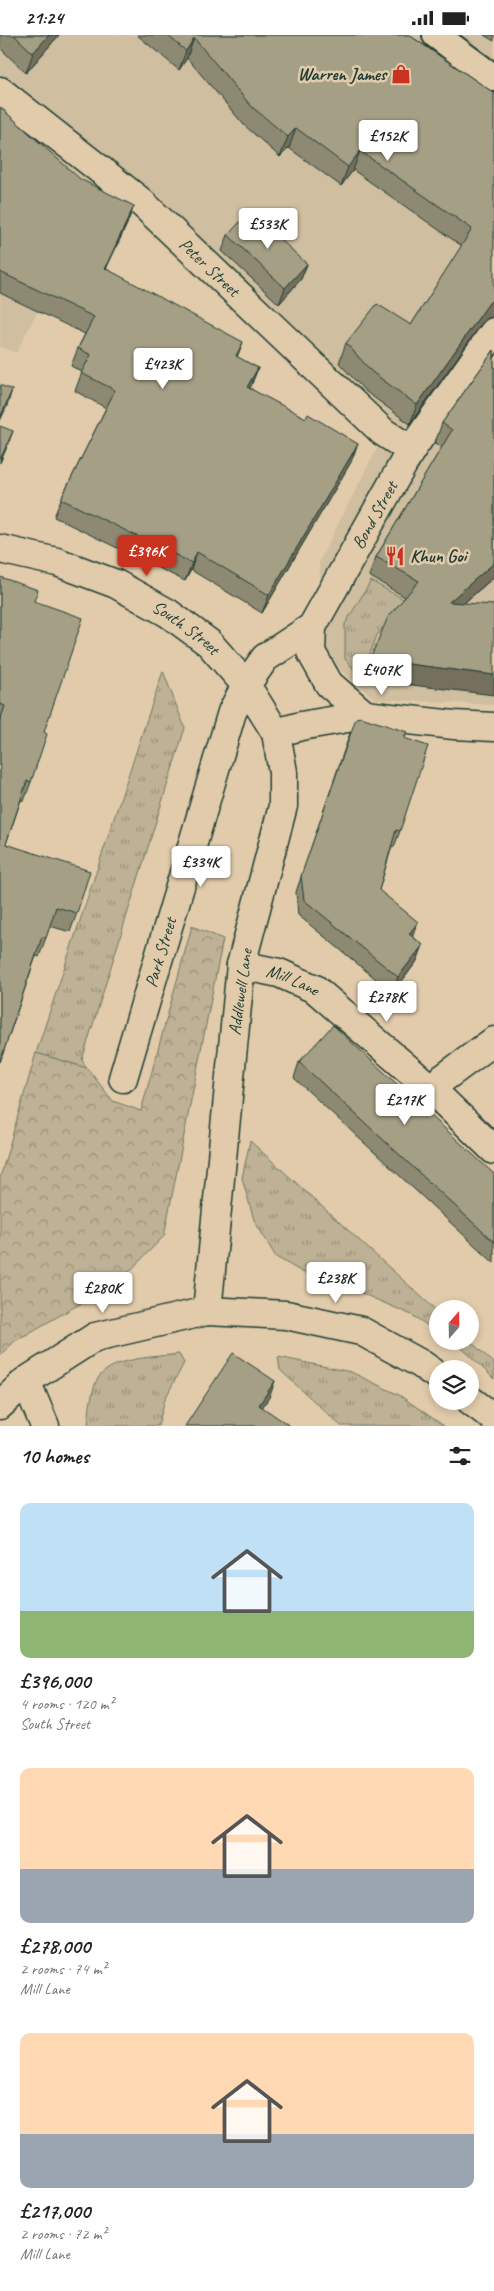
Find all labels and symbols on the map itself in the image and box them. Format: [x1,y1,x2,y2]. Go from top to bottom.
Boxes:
place label: Warren James [298,63,388,85]
shop icon: Warren James [390,63,412,85]
pin: £152K [353,119,423,162]
pin: £533K [233,207,303,250]
street label: Peter Street [175,233,246,302]
pin: £423K [128,347,198,390]
street label: Bond Street [347,475,403,553]
pin: £396K [112,535,182,577]
restaurant icon: Khun Goi [384,545,406,567]
place label: Khun Goi [410,545,469,567]
street label: South Street [148,595,226,661]
pin: £407K [347,653,417,696]
pin: £334K [166,845,236,888]
street label: Park Street [140,913,182,990]
street label: Addlewell Lane [223,946,257,1036]
street label: Mill Lane [264,960,326,1000]
pin: £278K [352,981,422,1023]
pin: £217K [370,1083,440,1126]
pin: £238K [301,1261,371,1304]
pin: £280K [68,1271,138,1314]
north arrow [429,1300,479,1350]

